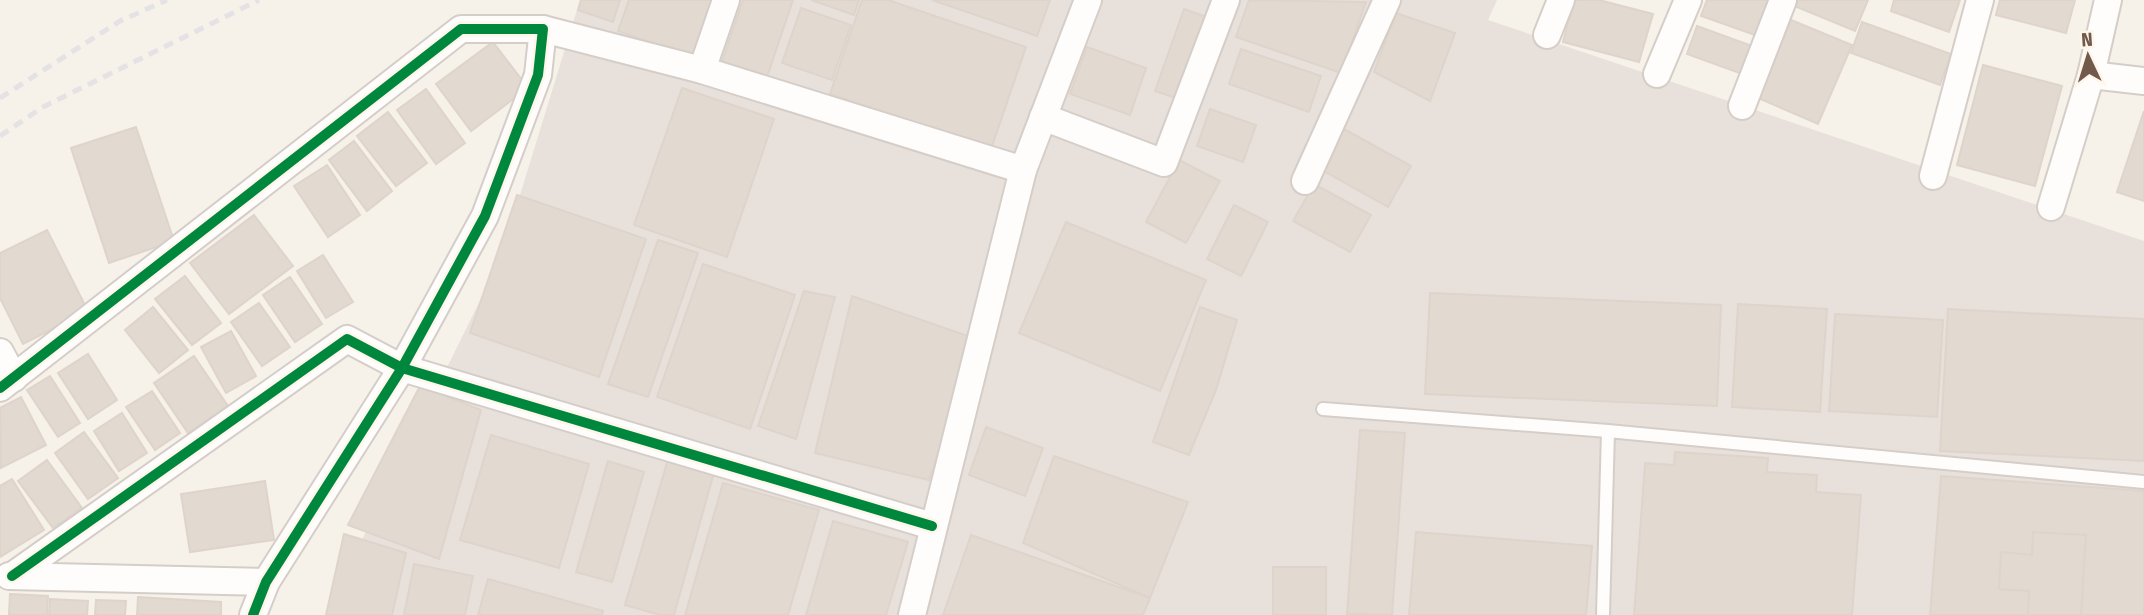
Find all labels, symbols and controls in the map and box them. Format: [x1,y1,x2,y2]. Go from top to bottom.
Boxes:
north arrow [2053,21,2123,91]
text: N [2080,28,2093,51]

